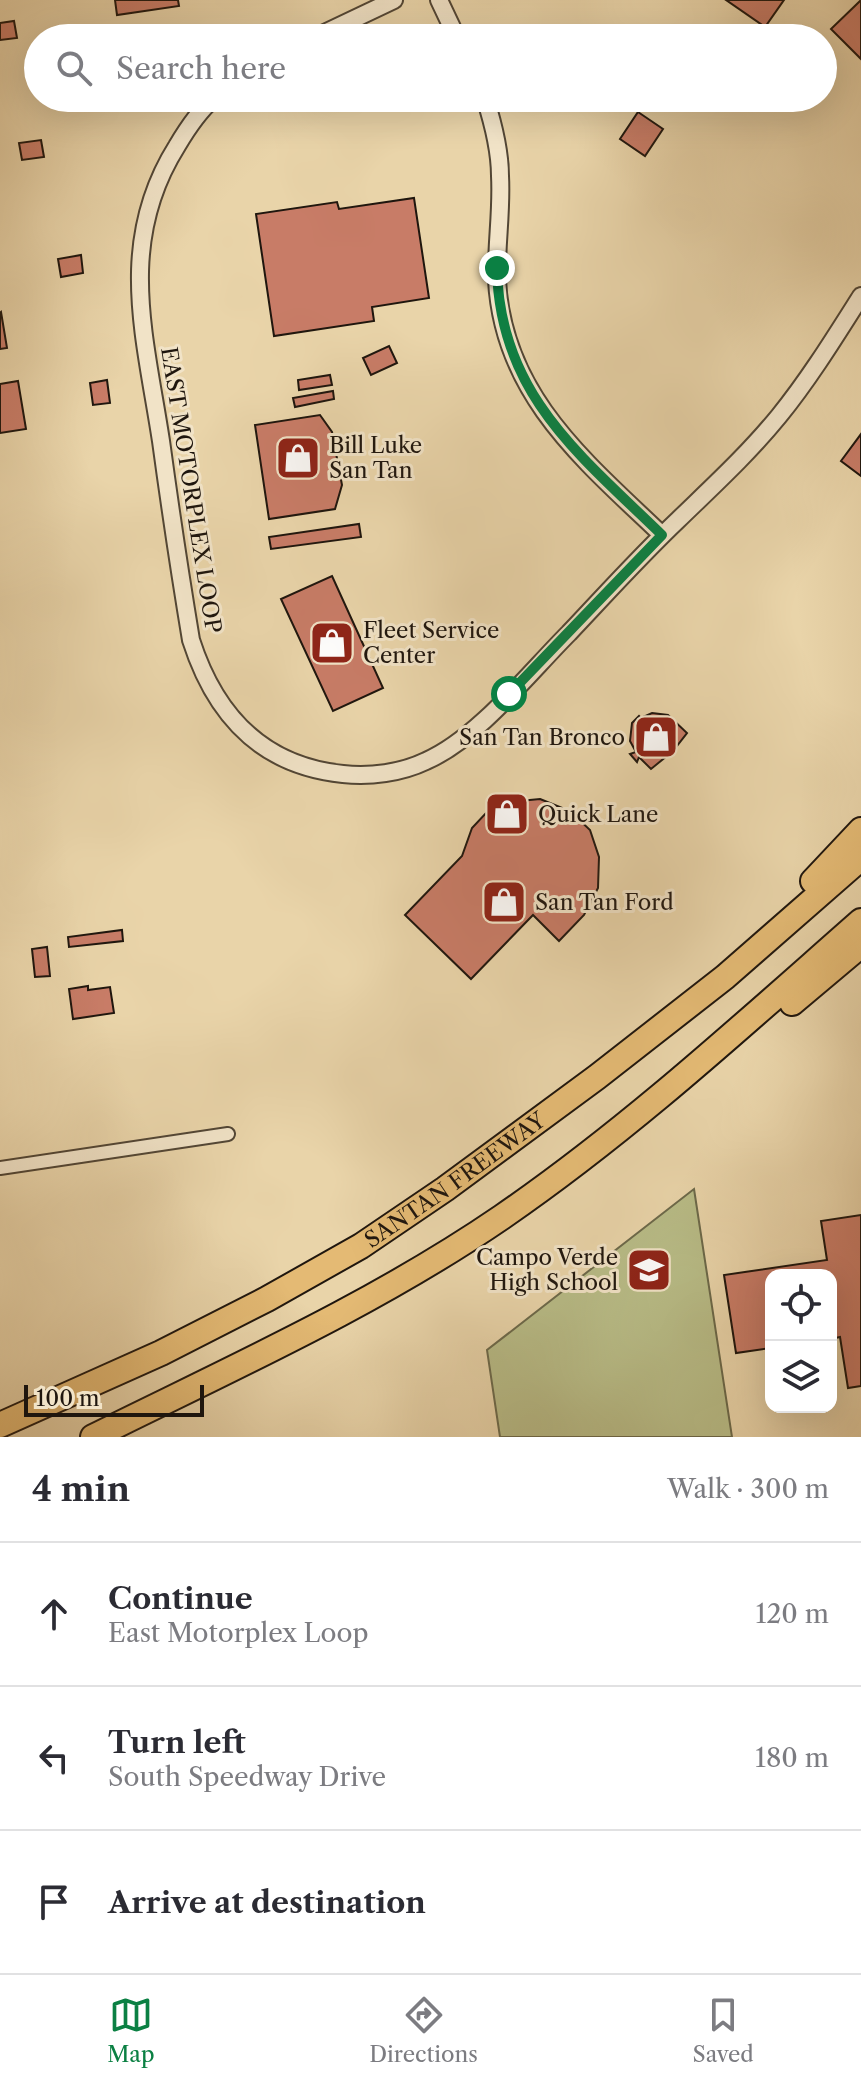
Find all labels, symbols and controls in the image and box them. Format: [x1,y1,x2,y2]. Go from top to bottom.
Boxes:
search box [24,24,837,112]
icon: search [52,46,96,90]
text: Search here [116,50,286,87]
route end [479,250,515,286]
street label: EAST MOTORPLEX LOOP [155,345,227,635]
place label: Bill Luke San Tan [329,432,422,484]
shop icon: Bill Luke San Tan [274,434,322,482]
place label: Fleet Service Center [363,617,499,669]
shop icon: Fleet Service Center [308,619,356,667]
route start [491,676,527,712]
shop icon: San Tan Bronco [632,713,680,761]
place label: San Tan Bronco [459,724,625,751]
shop icon: Quick Lane [483,790,531,838]
place label: Quick Lane [538,801,658,828]
shop icon: San Tan Ford [480,878,528,926]
place label: San Tan Ford [535,889,674,916]
street label: SANTAN FREEWAY [359,1106,551,1253]
place label: Campo Verde High School [476,1244,618,1296]
school or university icon: Campo Verde High School [625,1246,673,1294]
map controls [765,1269,837,1413]
button: locate [765,1269,837,1341]
button: layers [765,1341,837,1413]
scale bar [24,1381,204,1417]
text: 100 m [36,1385,99,1412]
text: 4 min [32,1468,130,1510]
text: Walk · 300 m [667,1473,829,1505]
text: Continue [108,1580,253,1617]
icon: ahead [32,1592,76,1636]
text: 120 m [755,1598,829,1630]
text: East Motorplex Loop [108,1617,369,1649]
text: Turn left [108,1724,245,1761]
icon: left [32,1736,76,1780]
text: 180 m [755,1742,829,1774]
text: South Speedway Drive [108,1761,386,1793]
icon: arrive [32,1880,76,1924]
text: Arrive at destination [108,1884,426,1921]
tab: Map [107,1993,155,2068]
tab: Directions [369,1993,478,2068]
tab: Saved [693,1993,754,2068]

